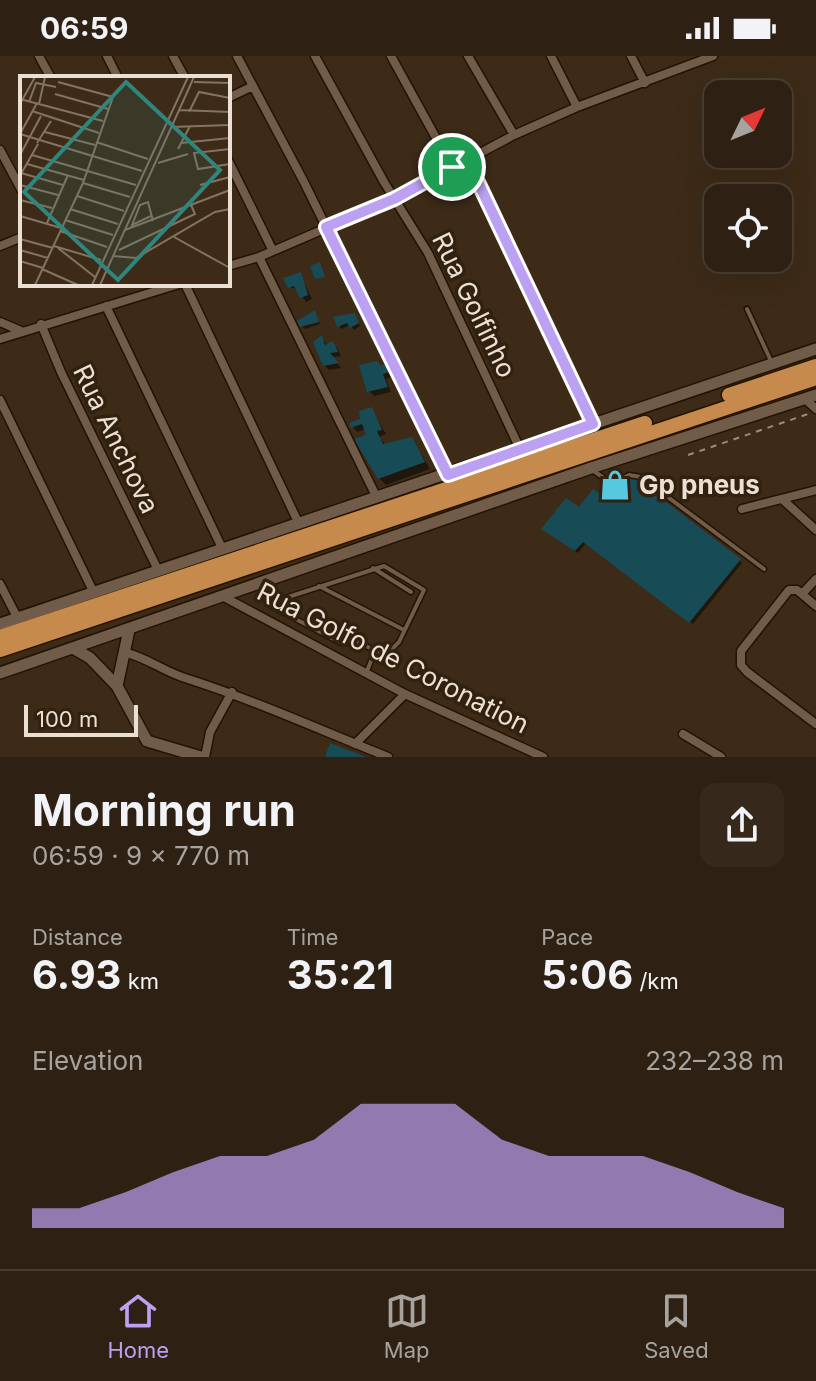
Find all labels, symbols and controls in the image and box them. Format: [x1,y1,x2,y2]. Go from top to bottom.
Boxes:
text: 06:59 [40,10,128,46]
inset map [20,76,230,286]
north arrow [704,80,792,168]
map controls [704,80,792,272]
pin [418,133,486,201]
icon: arrive [430,145,474,189]
button: locate [704,184,792,272]
street label: Rua Golfinho [426,227,523,382]
street label: Rua Anchova [67,359,166,518]
shop icon: Gp pneus [598,468,632,502]
place label: Gp pneus [639,469,760,500]
street label: Rua Golfo de Coronation [252,575,534,740]
scale bar [24,701,138,737]
text: 100 m [36,706,98,732]
text: Morning run [32,783,296,837]
button: share [700,783,784,867]
text: 06:59 · 9 × 770 m [32,840,250,871]
text: Distance [32,924,123,950]
text: Time [287,924,338,950]
text: Pace [541,924,593,950]
text: 6.93 [32,950,121,999]
text: 35:21 [287,950,394,999]
text: 5:06 [541,950,633,999]
text: km [121,968,159,994]
text: /km [633,968,679,994]
text: Elevation [32,1045,143,1076]
text: 232–238 m [645,1045,784,1076]
tab: Home [107,1289,169,1363]
tab: Map [384,1289,429,1363]
tab: Saved [644,1289,709,1363]

